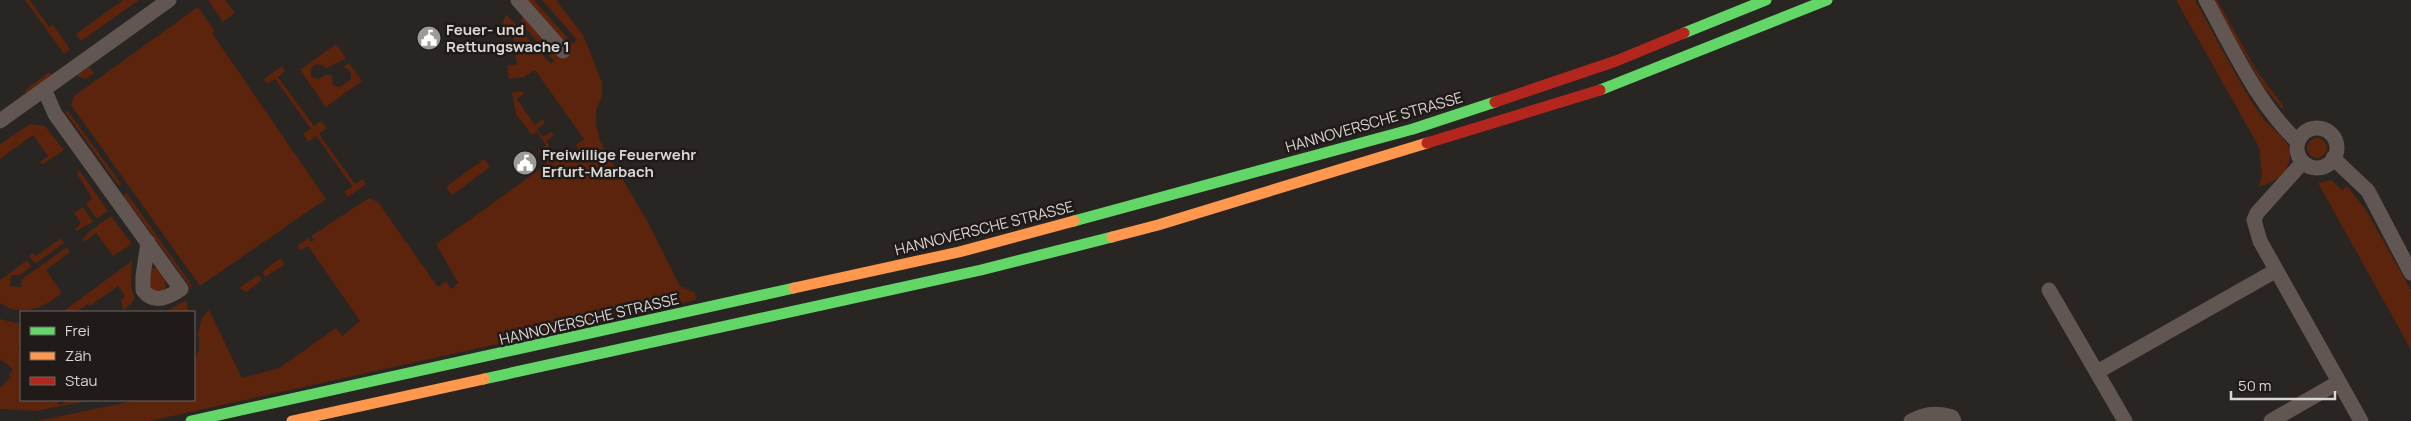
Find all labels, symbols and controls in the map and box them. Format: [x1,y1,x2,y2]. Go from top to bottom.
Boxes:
place label: Feuer- und Rettungswache 1 [446,19,570,57]
public building icon: Feuer- und Rettungswache 1 [416,25,442,51]
street label: HANNOVERSCHE STRASSE [1283,87,1465,157]
place label: Freiwillige Feuerwehr Erfurt-Marbach [542,144,696,182]
public building icon: Freiwillige Feuerwehr Erfurt-Marbach [512,150,538,176]
street label: HANNOVERSCHE STRASSE [892,196,1076,260]
street label: HANNOVERSCHE STRASSE [497,288,681,350]
legend [20,311,195,401]
text: Frei [65,320,90,341]
text: Zäh [65,345,92,366]
scale bar [2231,368,2335,400]
text: Stau [65,370,98,391]
text: 50 m [2238,375,2272,396]

